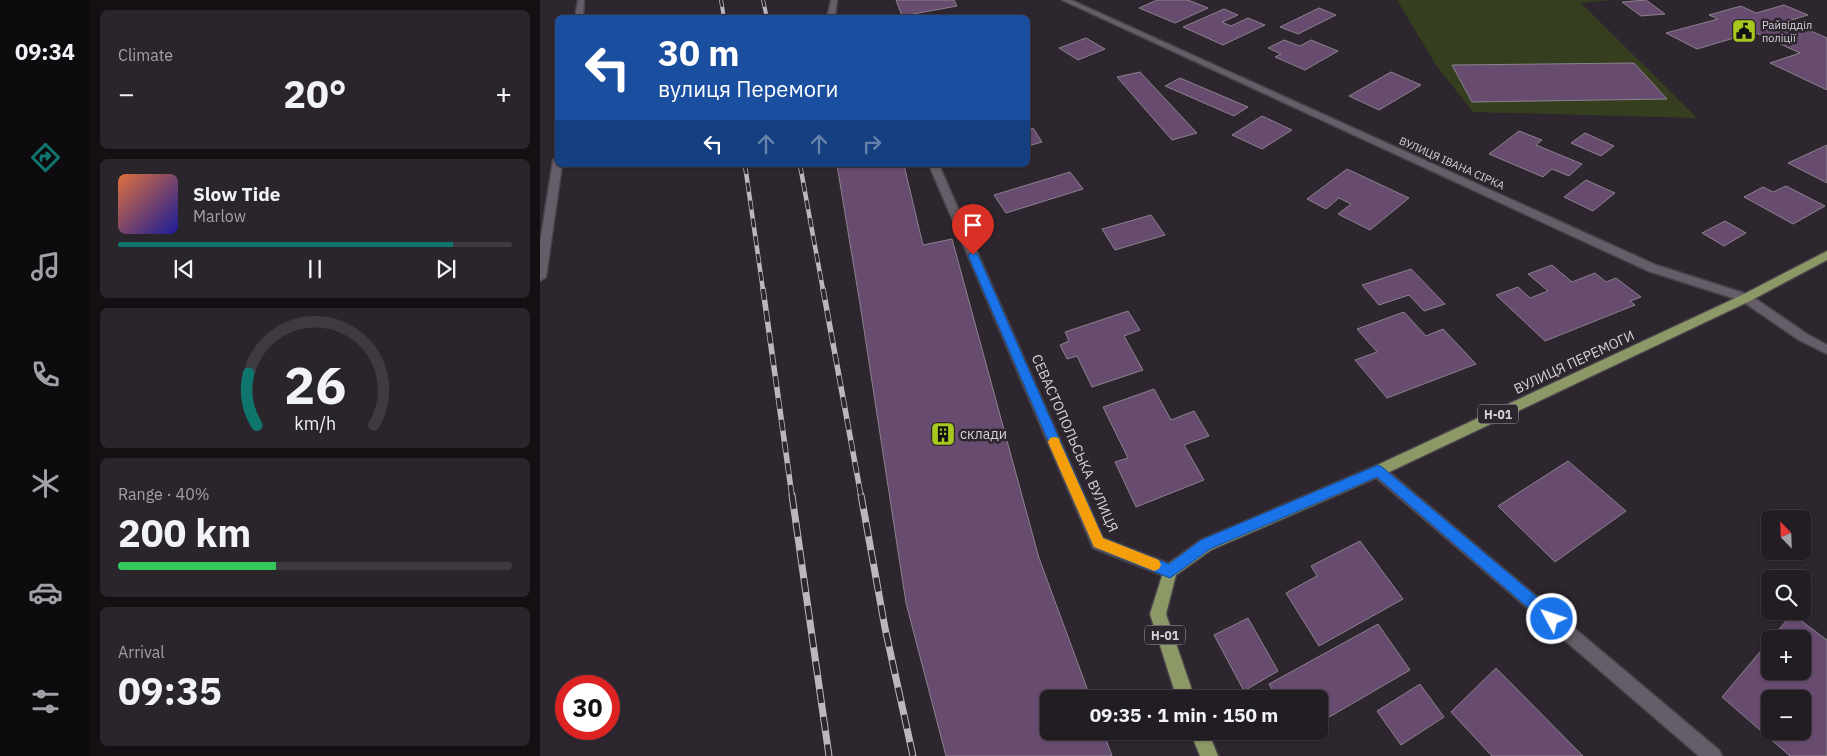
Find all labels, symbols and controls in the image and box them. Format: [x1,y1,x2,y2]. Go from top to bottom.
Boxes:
public building icon: Райвідділ поліції [1731,18,1757,44]
place label: Райвідділ поліції [1762,18,1812,45]
text: 30 m [658,30,740,76]
icon: left [575,35,640,100]
text: 09:34 [15,37,75,66]
text: Climate [118,45,173,65]
text: 20° [283,69,347,118]
text: вулиця Перемоги [658,74,839,103]
text: − [118,75,135,112]
text: + [495,75,512,112]
icon: left [699,130,727,158]
icon: ahead [752,130,780,158]
icon: ahead [805,130,833,158]
icon: right [858,130,886,158]
street label: ВУЛИЦЯ ІВАНА СІРКА [1397,133,1507,193]
icon: directions [28,140,63,175]
text: Slow Tide [193,182,280,206]
pin [952,204,994,255]
text: Marlow [193,206,246,226]
icon: arrive [959,211,987,239]
icon: music [28,249,63,284]
icon: previous [170,255,198,283]
icon: pause [301,255,329,283]
icon: next [432,255,460,283]
street label: ВУЛИЦЯ ПЕРЕМОГИ [1511,326,1637,398]
text: 26 [284,351,346,418]
street label: СЕВАСТОПОЛЬСЬКА ВУЛИЦЯ [1028,351,1122,535]
icon: phone [28,357,63,392]
road number: Н-01 [1478,404,1518,424]
text: km/h [294,412,336,435]
building icon: склади [930,421,956,447]
place label: склади [960,425,1007,443]
icon: climate [28,466,63,501]
text: Range · 40% [118,484,210,504]
text: 200 km [118,508,251,557]
north arrow [1761,510,1811,560]
map controls [1761,510,1811,740]
button: search [1761,570,1811,620]
icon: car [28,575,63,610]
position arrow [1525,592,1577,644]
road number: Н-01 [1145,626,1185,644]
button: + [1761,630,1811,680]
text: Arrival [118,642,165,662]
text: 09:35 [118,666,222,715]
speed limit sign: 30 [555,675,620,740]
icon: filters [28,684,63,719]
button: − [1761,690,1811,740]
text: 09:35 · 1 min · 150 m [1090,703,1278,727]

